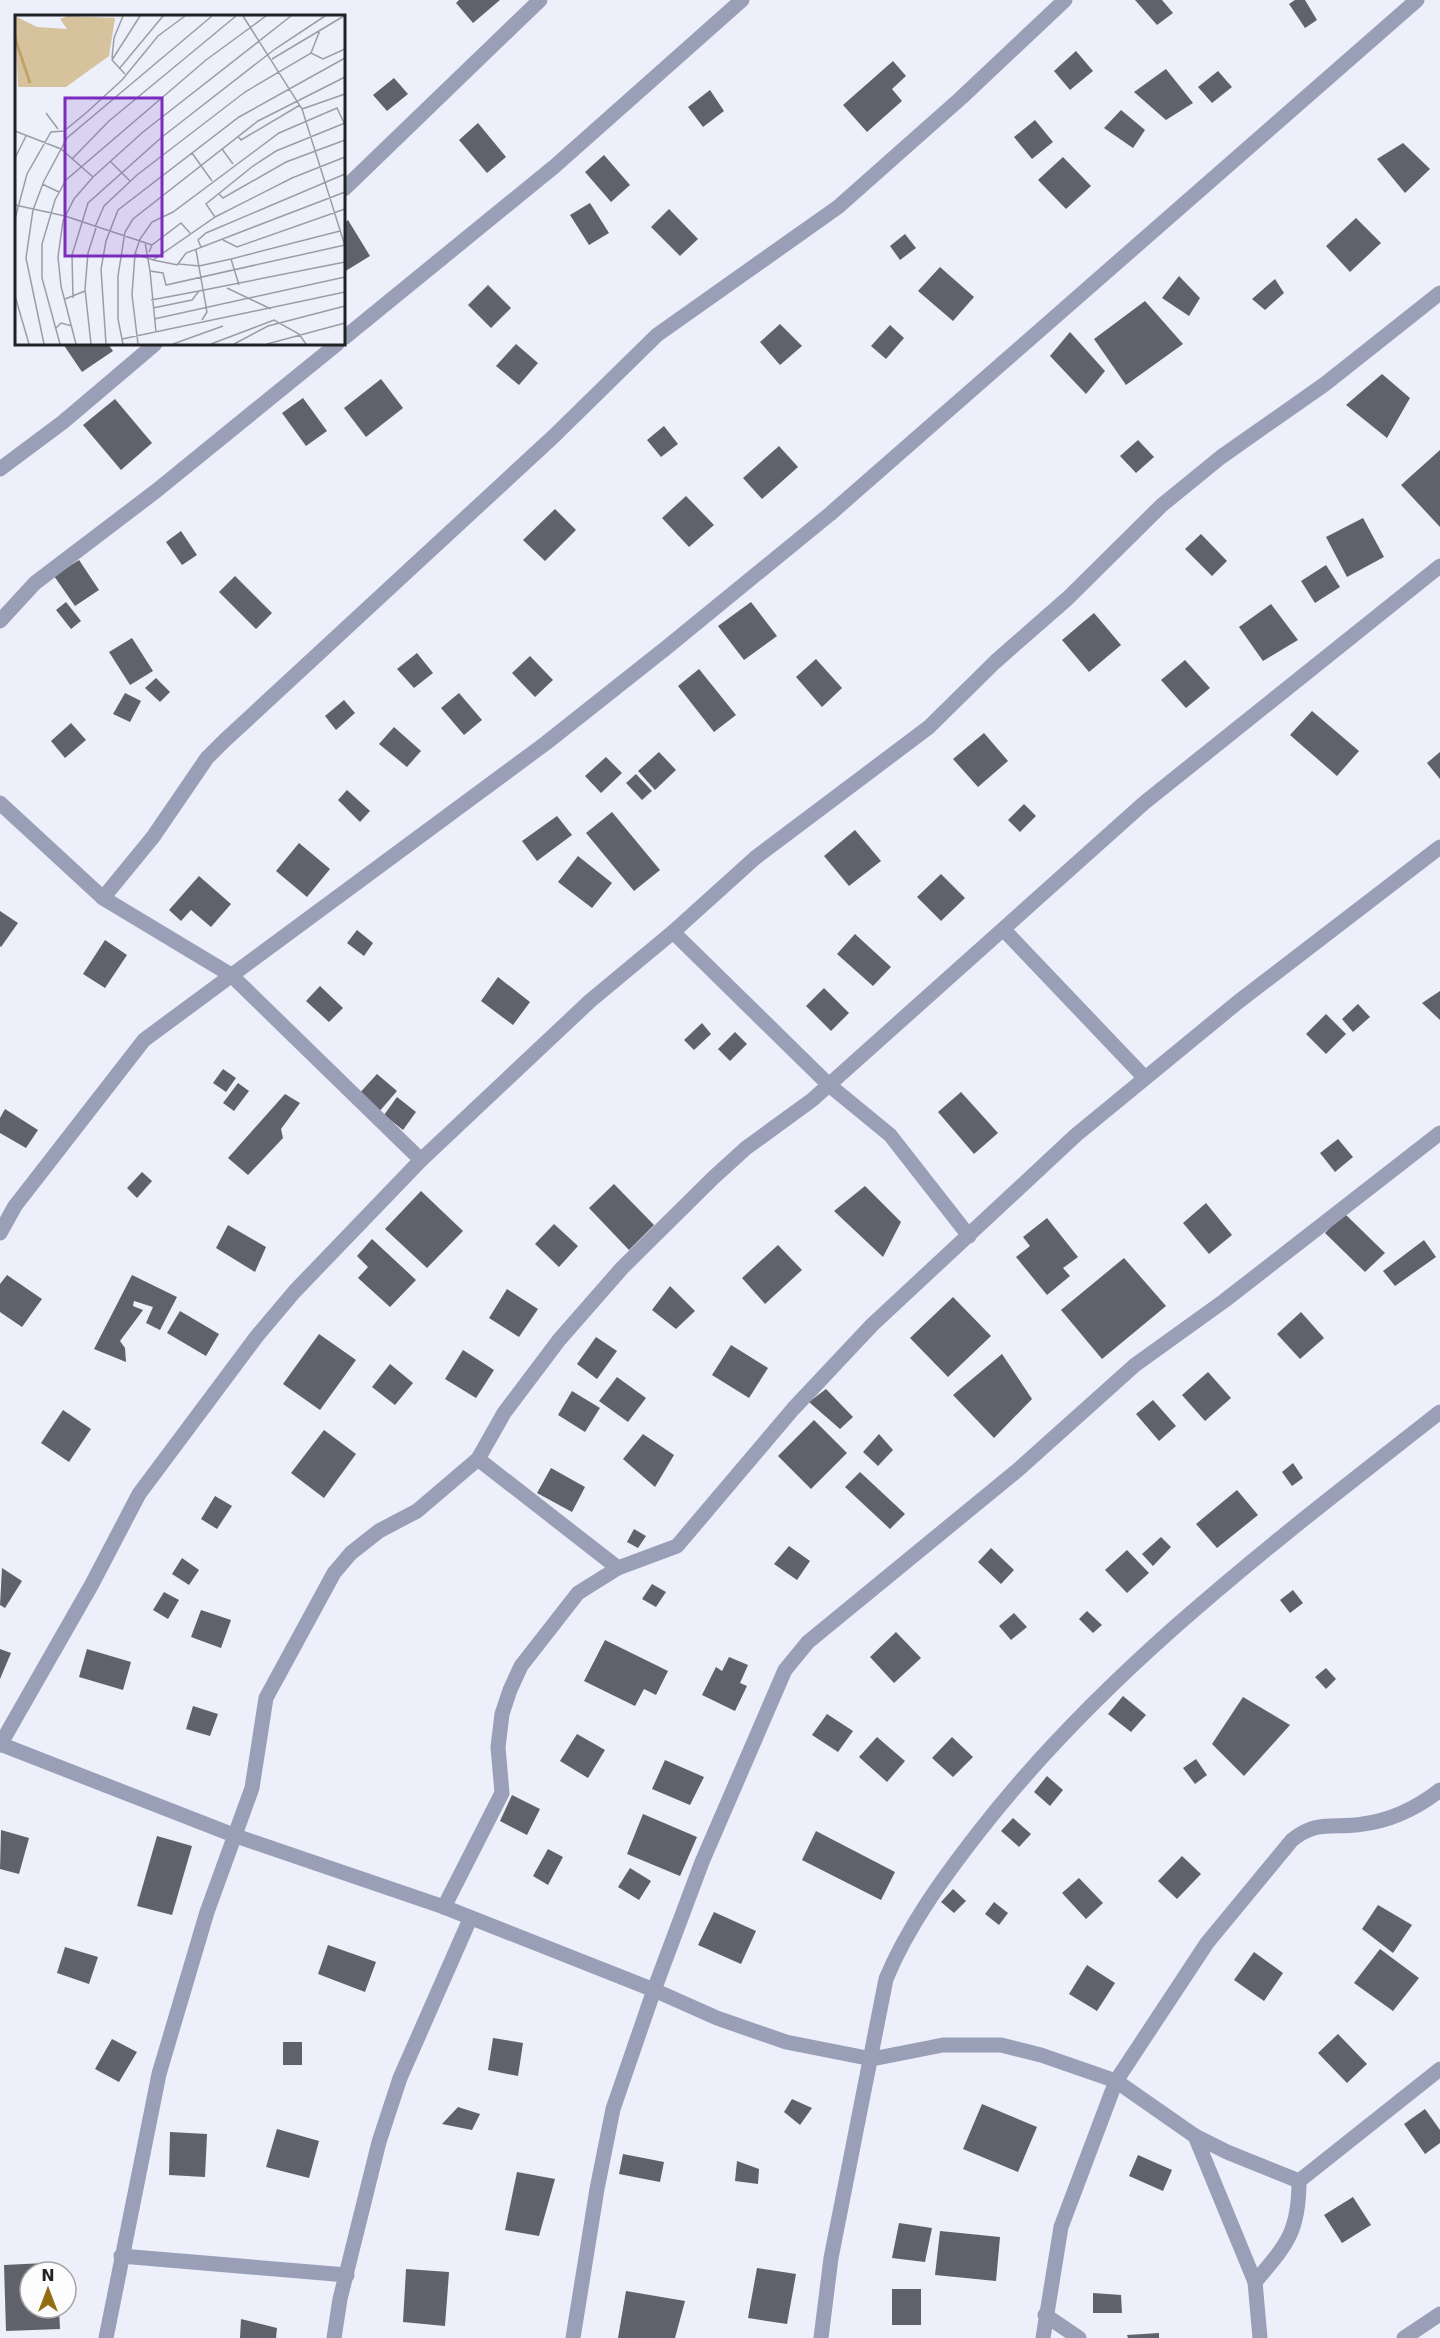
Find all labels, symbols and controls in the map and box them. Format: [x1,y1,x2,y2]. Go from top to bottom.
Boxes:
inset map [15,15,345,345]
north arrow [18,2260,78,2320]
text: N [41,2266,55,2285]

